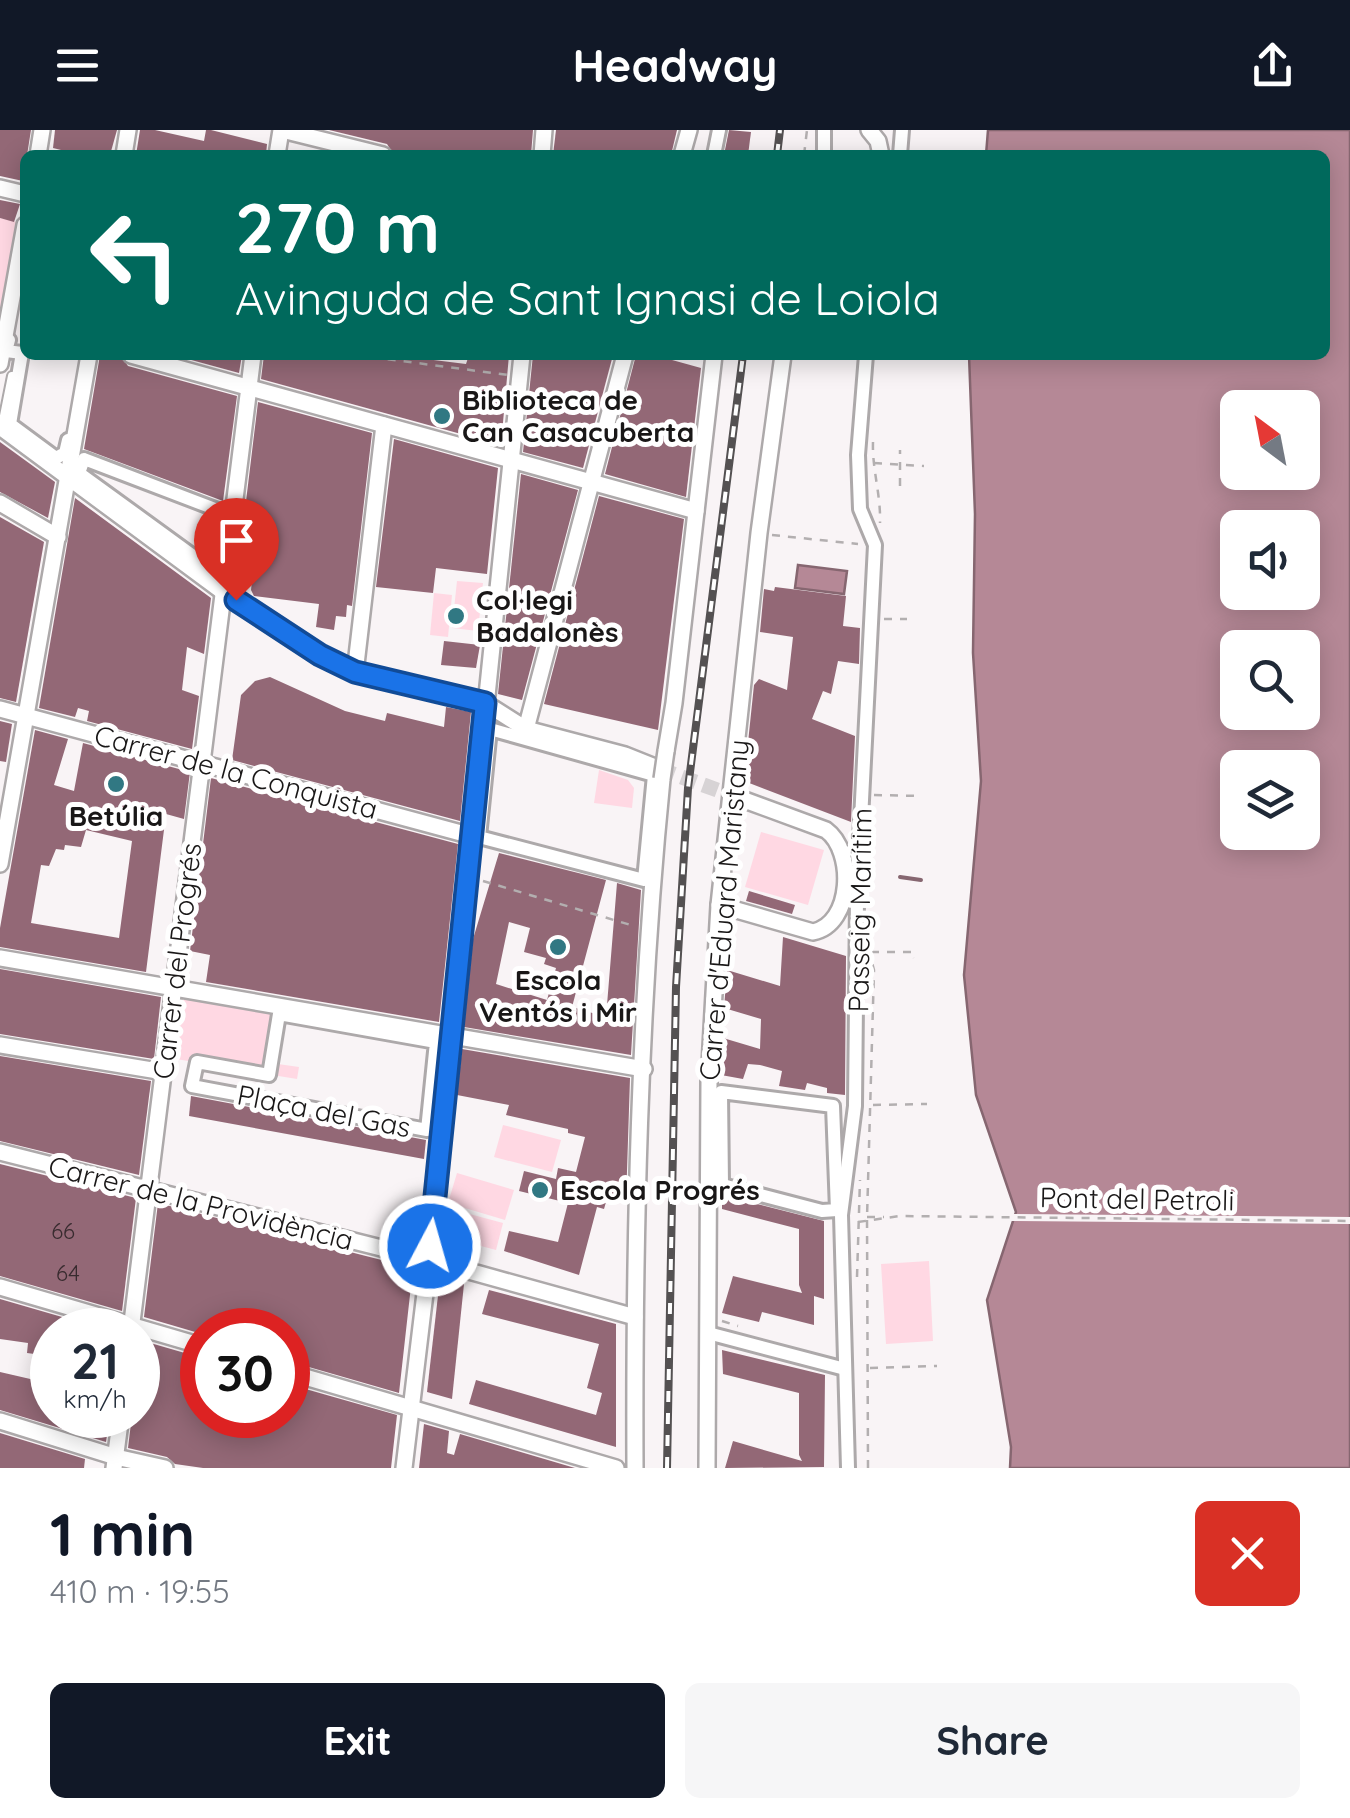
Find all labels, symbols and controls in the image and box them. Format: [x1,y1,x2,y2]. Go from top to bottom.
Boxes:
text: Headway [572,37,778,93]
icon: menu [50,38,105,93]
icon: share [1245,38,1300,93]
text: 270 m [235,183,440,271]
icon: left [70,190,200,320]
text: Avinguda de Sant Ignasi de Loiola [235,270,940,326]
place label: Biblioteca de Can Casacuberta [462,382,694,449]
north arrow [1220,390,1320,490]
map controls [1220,390,1320,850]
marker: Biblioteca de Can Casacuberta [431,405,453,427]
pin [194,498,279,601]
button: sound [1220,510,1320,610]
icon: arrive [209,513,264,568]
place label: Col·legi Badalonès [476,582,619,649]
marker: Col·legi Badalonès [445,605,467,627]
button: search [1220,630,1320,730]
street label: Carrer de la Conquista [91,717,382,826]
street label: Carrer d'Eduard Maristany [691,738,756,1082]
button: layers [1220,750,1320,850]
marker: Betúlia [105,773,127,795]
place label: Betúlia [69,798,163,833]
street label: Passeig Marítim [840,807,879,1013]
street label: Carrer del Progrés [145,841,208,1081]
marker: Escola Ventós i Mir [547,936,569,958]
place label: Escola Ventós i Mir [479,962,637,1029]
street label: Plaça del Gas [234,1077,414,1144]
street label: Carrer de la Providència [45,1148,357,1257]
place label: Escola Progrés [560,1172,760,1207]
marker: Escola Progrés [529,1179,551,1201]
street label: Pont del Petroli [1039,1179,1235,1218]
position arrow [378,1194,482,1298]
house number: 66 [51,1217,75,1245]
house number: 64 [56,1259,80,1287]
speed limit sign: 30 [180,1308,310,1438]
text: 21 [71,1329,119,1392]
text: km/h [63,1383,127,1414]
text: 1 min [50,1496,195,1571]
button: close [1195,1501,1300,1606]
text: 410 m · 19:55 [50,1571,230,1611]
button: Exit [50,1683,665,1798]
button: Share [685,1683,1300,1798]

